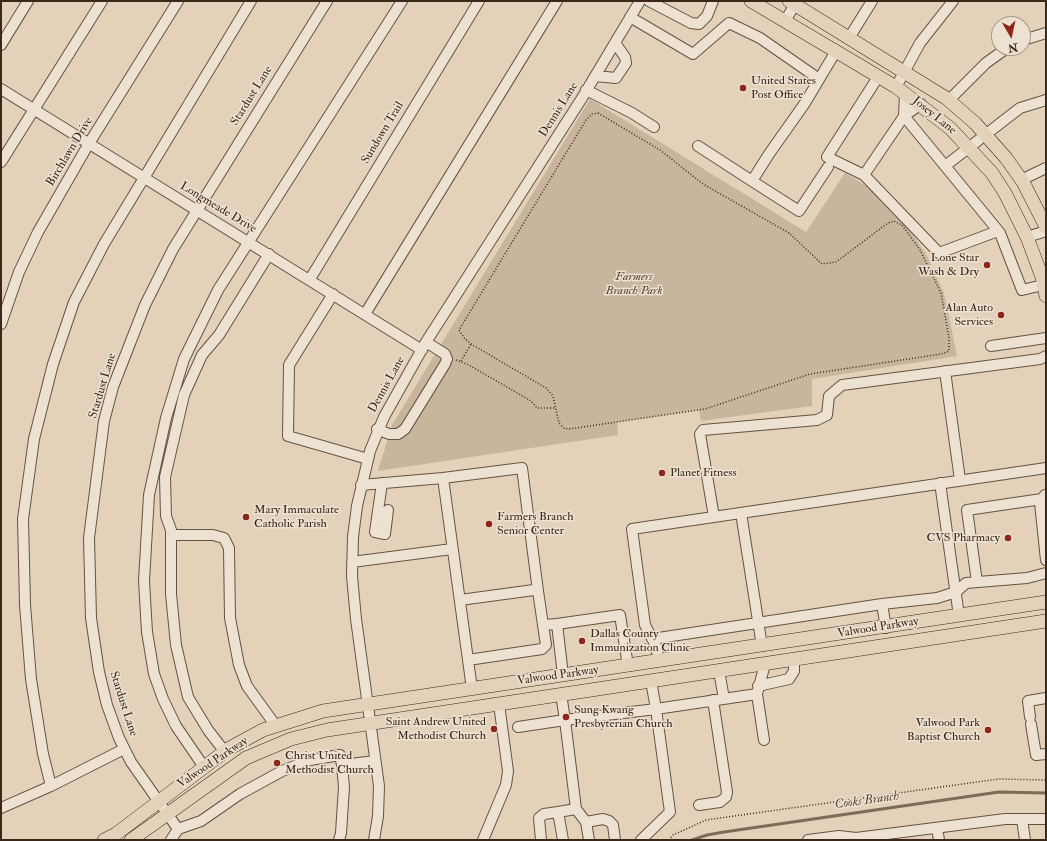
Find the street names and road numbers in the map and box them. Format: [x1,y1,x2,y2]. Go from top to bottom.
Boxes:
street label: Stardust Lane [228,64,276,128]
street label: Dennis Lane [537,80,581,140]
street label: Josey Lane [909,94,959,138]
street label: Sundown Trail [359,99,407,167]
street label: Birchlawn Drive [44,115,96,189]
street label: Longmeade Drive [177,179,259,237]
street label: Stardust Lane [86,352,120,420]
street label: Dennis Lane [366,354,408,416]
street label: Valwood Parkway [836,614,920,642]
street label: Valwood Parkway [516,663,600,689]
street label: Stardust Lane [106,670,140,738]
street label: Valwood Parkway [175,734,251,792]

